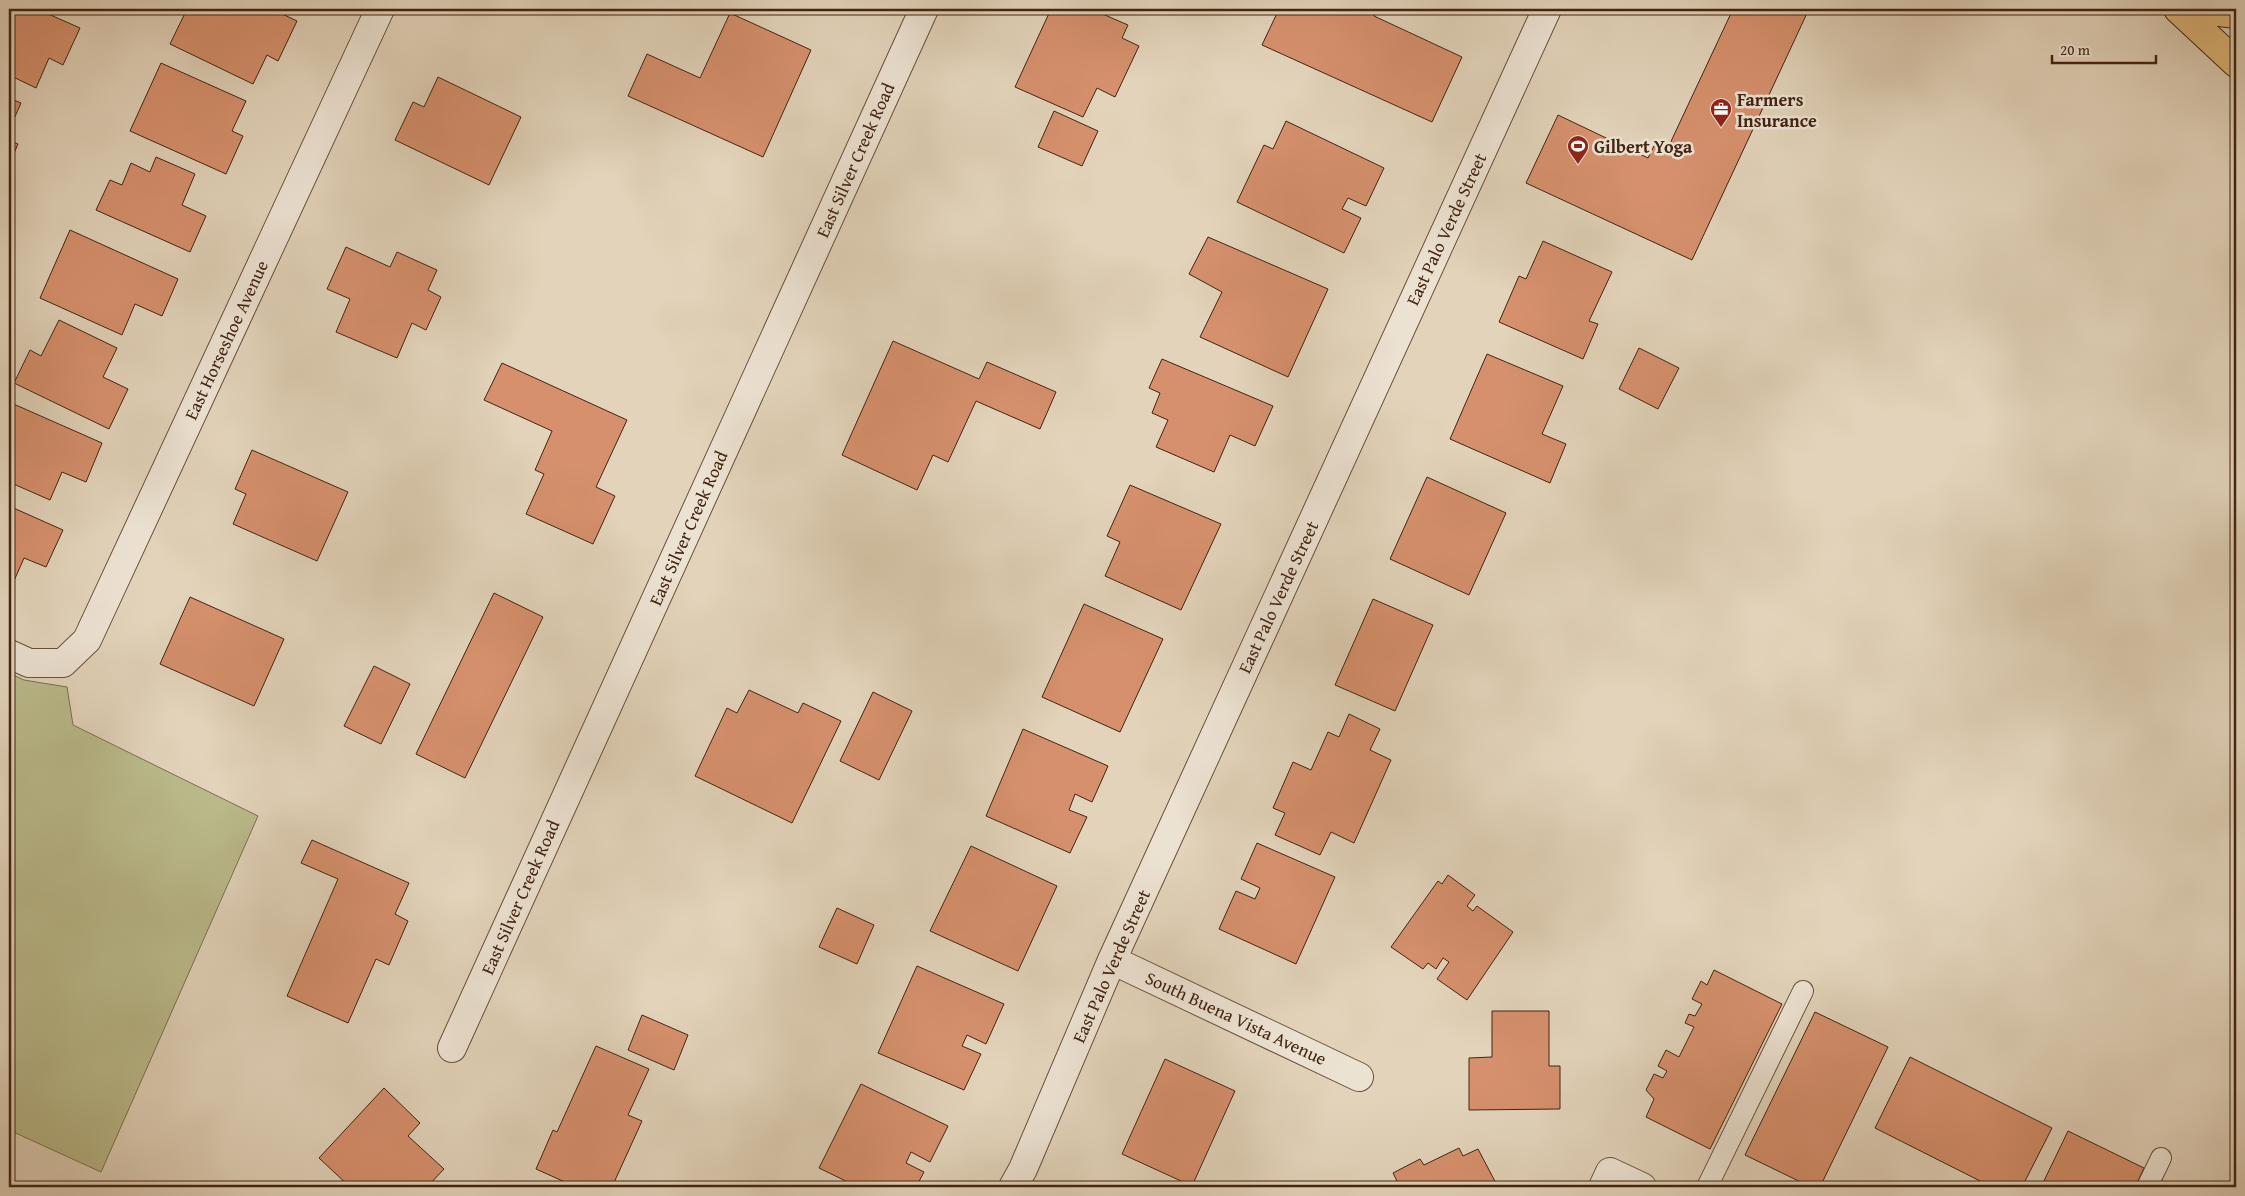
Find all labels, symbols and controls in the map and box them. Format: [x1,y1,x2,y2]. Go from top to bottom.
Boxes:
scale bar [2052,32,2156,64]
text: 20 m [2060,39,2091,60]
street label: East Silver Creek Road [809,78,901,242]
place label: Farmers Insurance [1737,86,1817,134]
office icon: Farmers Insurance [1709,97,1733,128]
place label: Gilbert Yoga [1594,133,1693,160]
sports icon: Gilbert Yoga [1566,134,1590,165]
street label: East Palo Verde Street [1399,148,1493,310]
street label: East Horseshoe Avenue [177,256,275,424]
street label: East Silver Creek Road [642,446,734,610]
street label: East Palo Verde Street [1231,516,1325,678]
street label: East Silver Creek Road [474,815,566,979]
street label: East Palo Verde Street [1065,884,1157,1047]
street label: South Buena Vista Avenue [1141,964,1331,1072]

